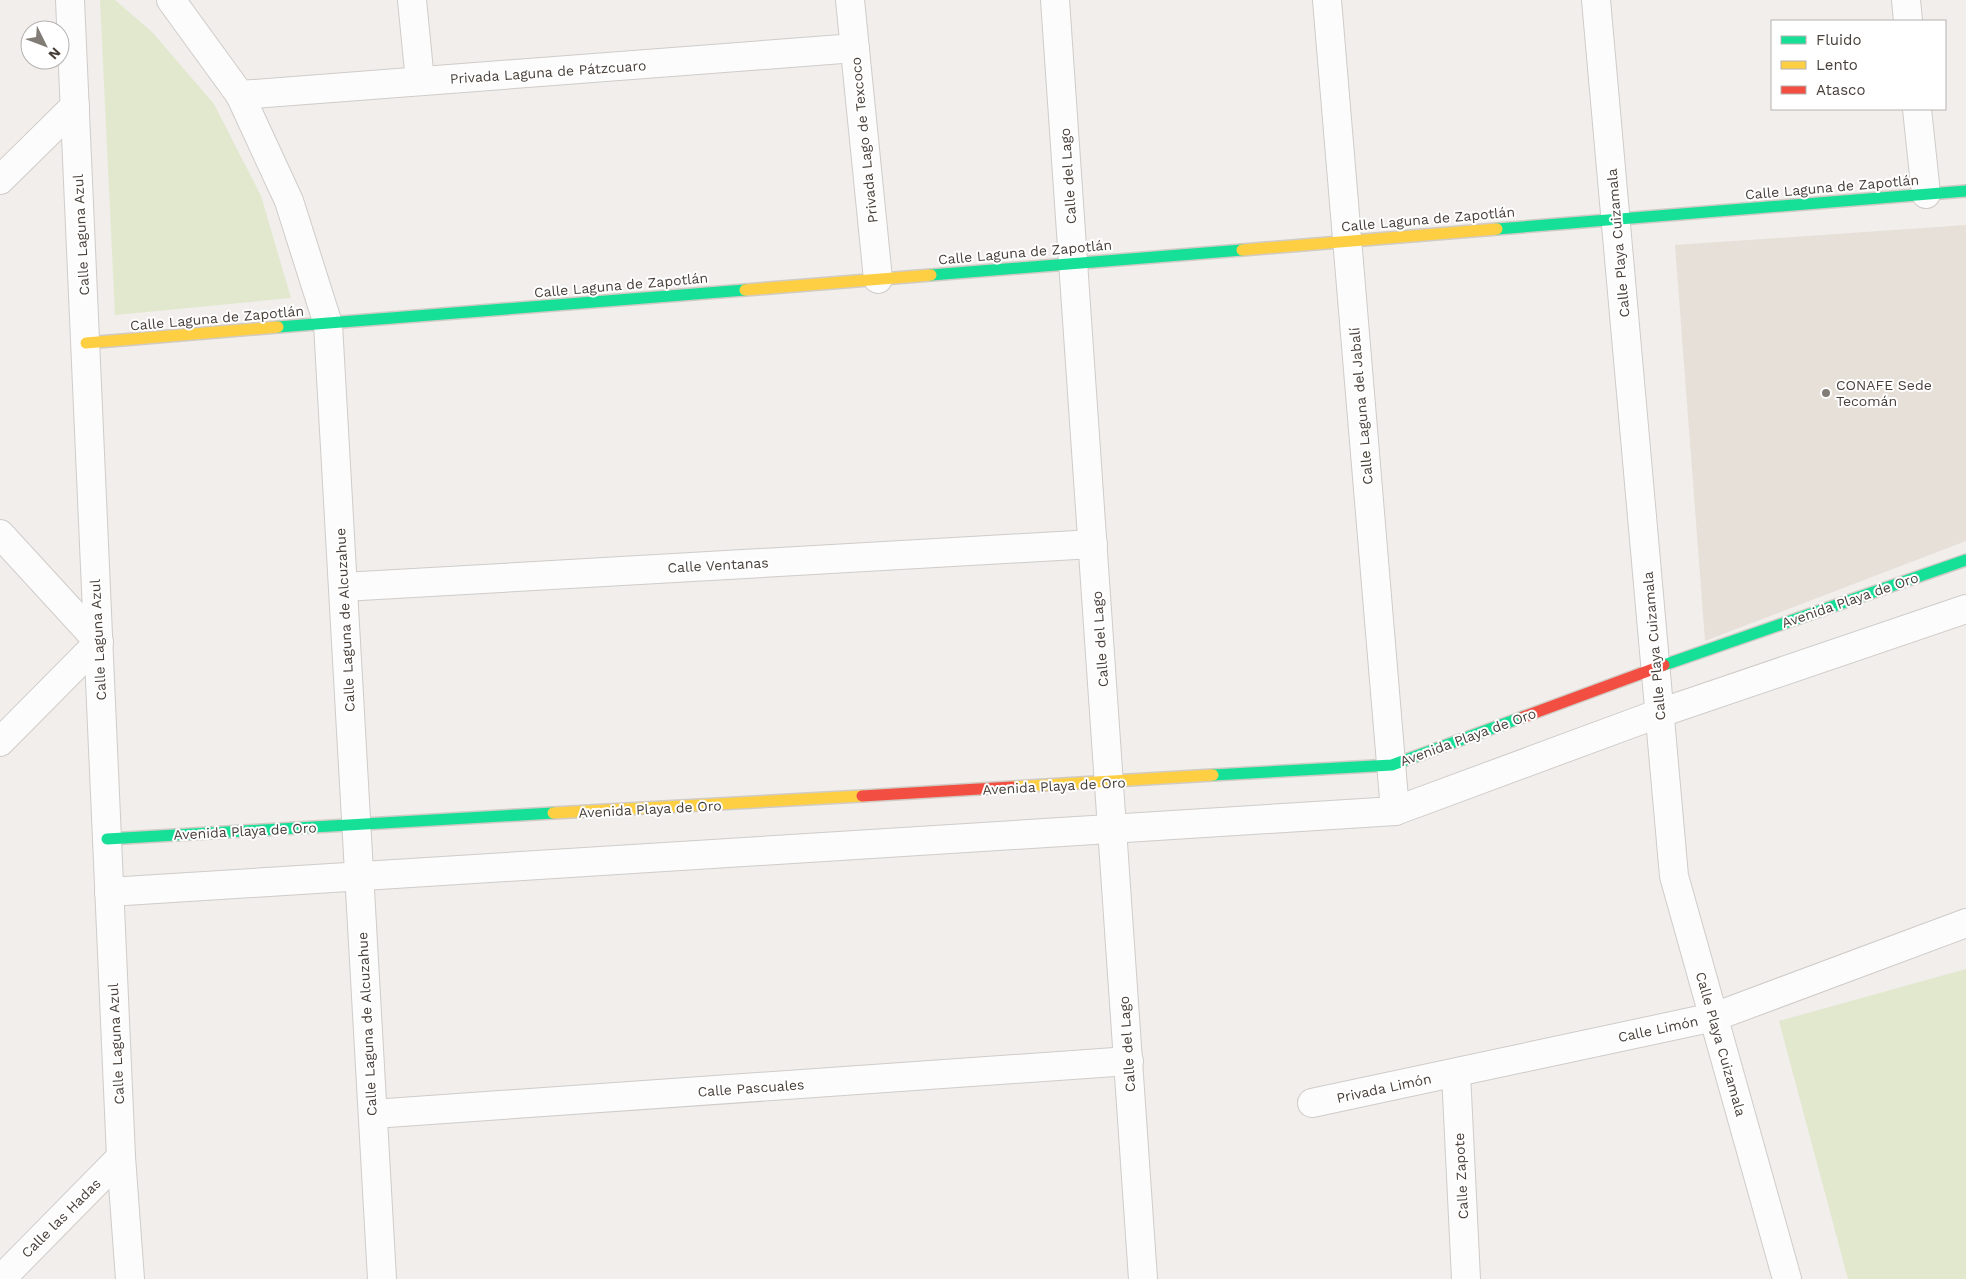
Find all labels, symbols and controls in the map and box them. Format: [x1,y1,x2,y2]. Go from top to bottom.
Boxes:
north arrow [20,20,70,70]
legend [1771,20,1946,110]
text: Fluido [1816,31,1861,49]
text: N [45,44,64,63]
street label: Privada Lago de Texcoco [847,56,881,224]
text: Lento [1816,56,1858,74]
street label: Privada Laguna de Pátzcuaro [449,57,647,87]
text: Atasco [1816,81,1865,99]
street label: Calle del Lago [1057,127,1079,225]
street label: Calle Playa Cuizamala [1604,168,1632,318]
street label: Calle Laguna de Zapotlán [1744,171,1920,203]
street label: Calle Laguna Azul [70,173,92,296]
street label: Calle Laguna de Zapotlán [1340,203,1516,235]
street label: Calle Laguna de Zapotlán [937,236,1113,268]
street label: Calle Laguna de Zapotlán [533,269,709,301]
street label: Calle Laguna de Zapotlán [129,302,305,334]
street label: Calle Laguna del Jabalí [1346,326,1376,485]
place label: CONAFE Sede Tecomán [1836,377,1932,409]
marker: CONAFE Sede Tecomán [1820,387,1832,399]
street label: Calle Laguna de Alcuzahue [332,528,358,712]
street label: Calle Ventanas [667,554,769,576]
street label: Avenida Playa de Oro [1780,569,1920,631]
street label: Calle Playa Cuizamala [1640,571,1668,721]
street label: Calle Laguna Azul [87,578,109,701]
street label: Calle del Lago [1089,590,1111,688]
street label: Avenida Playa de Oro [1398,705,1538,769]
street label: Avenida Playa de Oro [982,774,1126,798]
street label: Avenida Playa de Oro [578,797,722,821]
street label: Avenida Playa de Oro [173,819,317,843]
street label: Calle Laguna de Alcuzahue [354,932,380,1116]
street label: Calle Playa Cuizamala [1693,970,1749,1118]
street label: Calle Laguna Azul [105,982,127,1105]
street label: Calle del Lago [1116,995,1138,1093]
street label: Calle Limón [1617,1013,1699,1045]
street label: Privada Limón [1335,1070,1433,1106]
street label: Calle Pascuales [697,1076,805,1100]
street label: Calle Zapote [1451,1132,1471,1220]
street label: Calle las Hadas [18,1175,104,1261]

